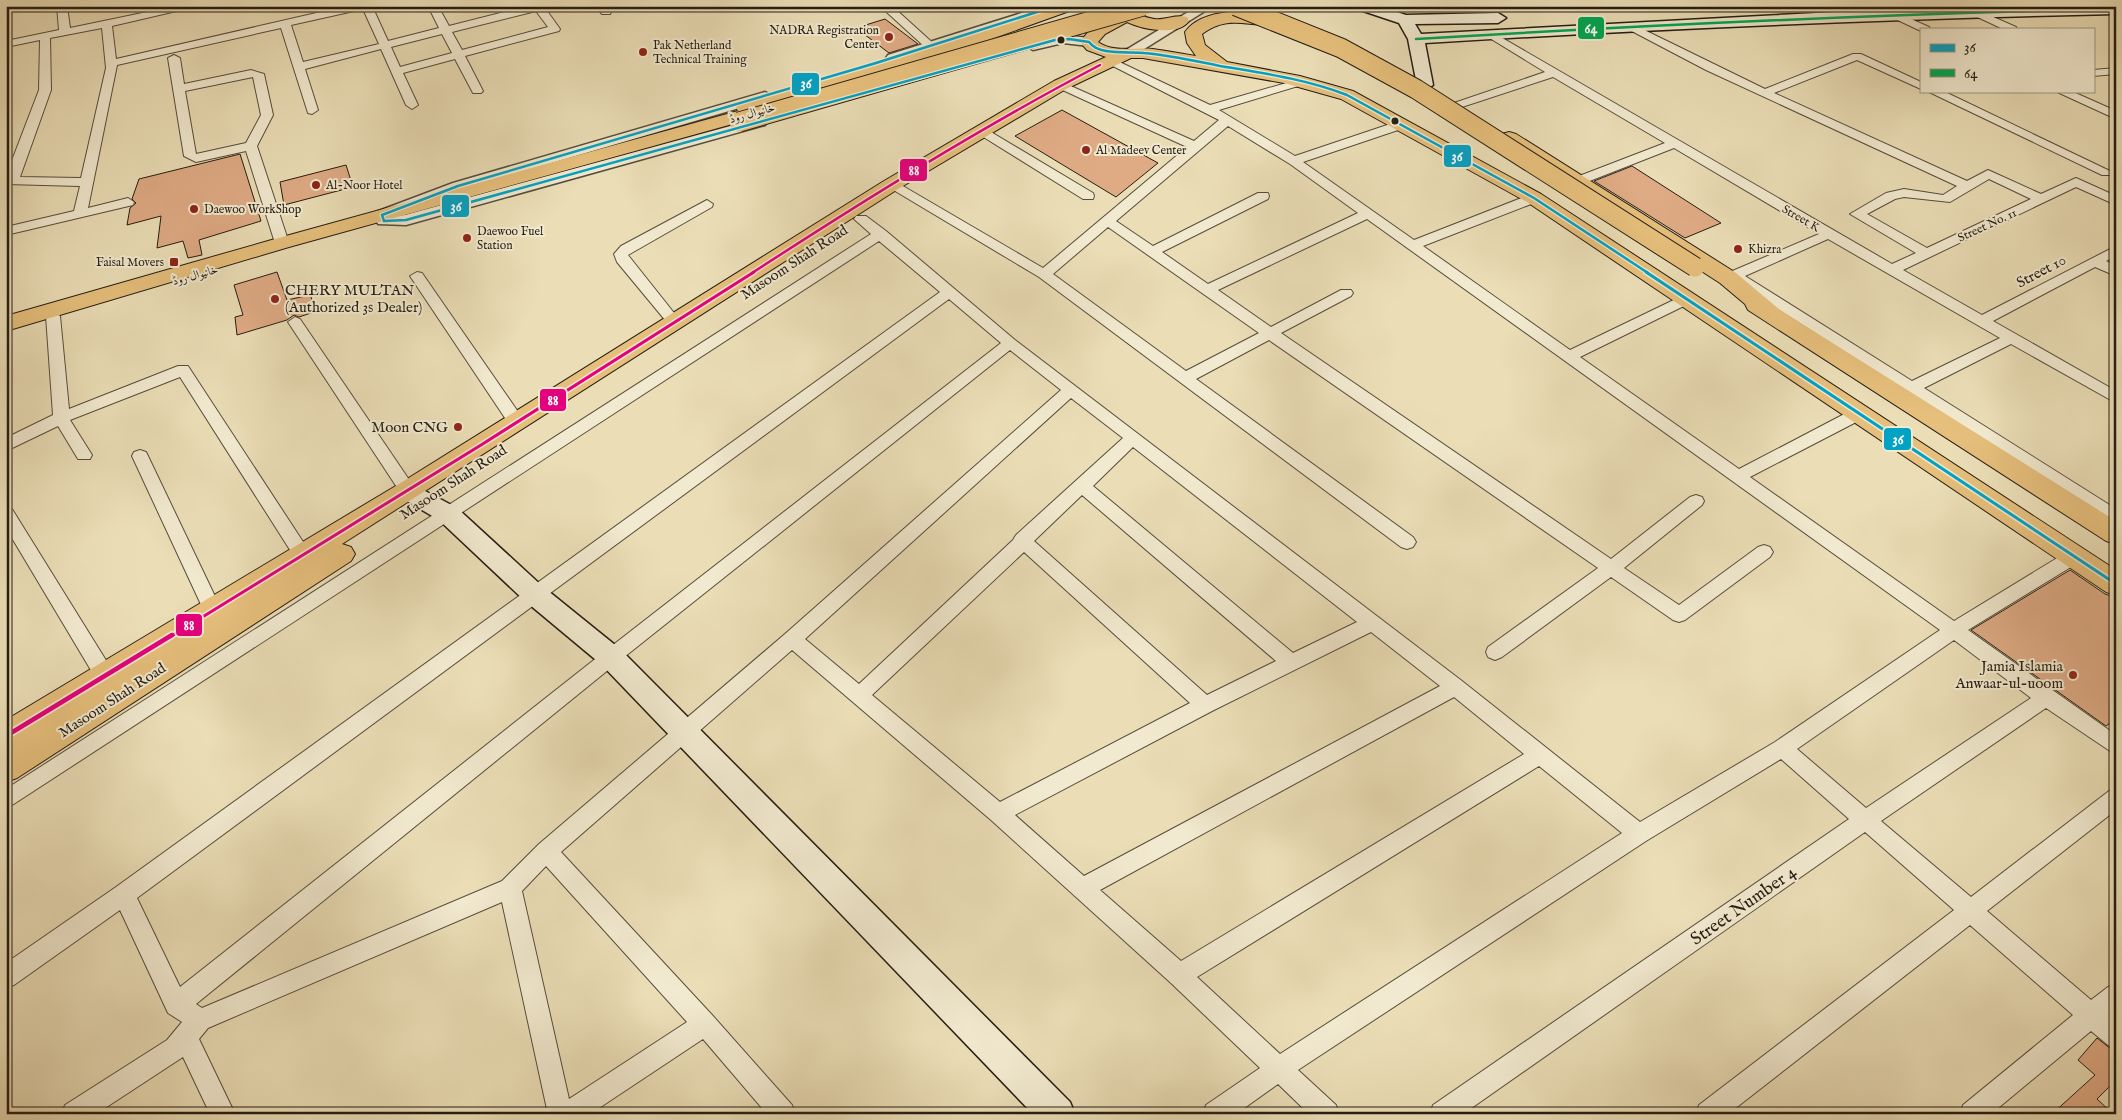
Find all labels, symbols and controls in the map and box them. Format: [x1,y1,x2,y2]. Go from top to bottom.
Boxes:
line badge: 64 [1577,16,1605,40]
text: 64 [1585,20,1599,38]
place label: NADRA Registration Center [769,23,880,52]
legend [1920,28,2094,92]
marker: NADRA Registration Center [883,31,895,43]
unlabelled marker [1056,35,1066,45]
place label: Pak Netherland Technical Training [653,38,747,67]
text: 36 [1964,38,1977,57]
marker: Pak Netherland Technical Training [637,46,649,58]
text: 64 [1964,64,1978,83]
line badge: 36 [791,72,820,96]
text: 36 [800,75,813,93]
street label: خانیوال روڈ [728,100,777,127]
unlabelled marker [1390,116,1400,126]
place label: Al Madeev Center [1095,143,1187,158]
marker: Al Madeev Center [1080,144,1092,156]
line badge: 36 [1443,144,1472,168]
text: 36 [1451,148,1464,166]
line badge: 88 [899,158,928,182]
text: 88 [909,162,920,180]
place label: Al-Noor Hotel [325,178,403,193]
marker: Al-Noor Hotel [310,179,322,191]
line badge: 36 [441,194,470,218]
text: 36 [450,198,463,216]
place label: Daewoo WorkShop [204,202,302,218]
street label: Street K [1779,202,1823,235]
marker: Daewoo WorkShop [188,203,200,215]
street label: Street No. 11 [1955,205,2019,246]
street label: Masoom Shah Road [737,220,852,304]
place label: Daewoo Fuel Station [477,224,544,253]
marker: Daewoo Fuel Station [461,232,473,244]
place label: Khizra [1748,242,1782,257]
marker: Khizra [1732,243,1744,255]
street label: Street 10 [2013,251,2069,292]
place label: Faisal Movers [96,255,164,270]
marker: Faisal Movers [168,256,180,268]
street label: خانیوال روڈ [171,262,220,289]
place label: CHERY MULTAN (Authorized 3s Dealer) [285,281,422,317]
marker: CHERY MULTAN (Authorized 3s Dealer) [269,293,281,305]
line badge: 88 [539,388,567,412]
text: 88 [548,392,559,410]
place label: Moon CNG [371,418,448,437]
marker: Moon CNG [452,421,464,433]
line badge: 36 [1883,427,1912,451]
text: 36 [1892,431,1905,449]
street label: Masoom Shah Road [396,440,511,524]
line badge: 88 [175,613,203,637]
text: 88 [184,617,195,635]
place label: Jamia Islamia Anwaar-ul-uoom [1954,657,2064,693]
street label: Masoom Shah Road [55,658,170,742]
marker: Jamia Islamia Anwaar-ul-uoom [2067,669,2079,681]
street label: Street Number 4 [1686,861,1801,951]

